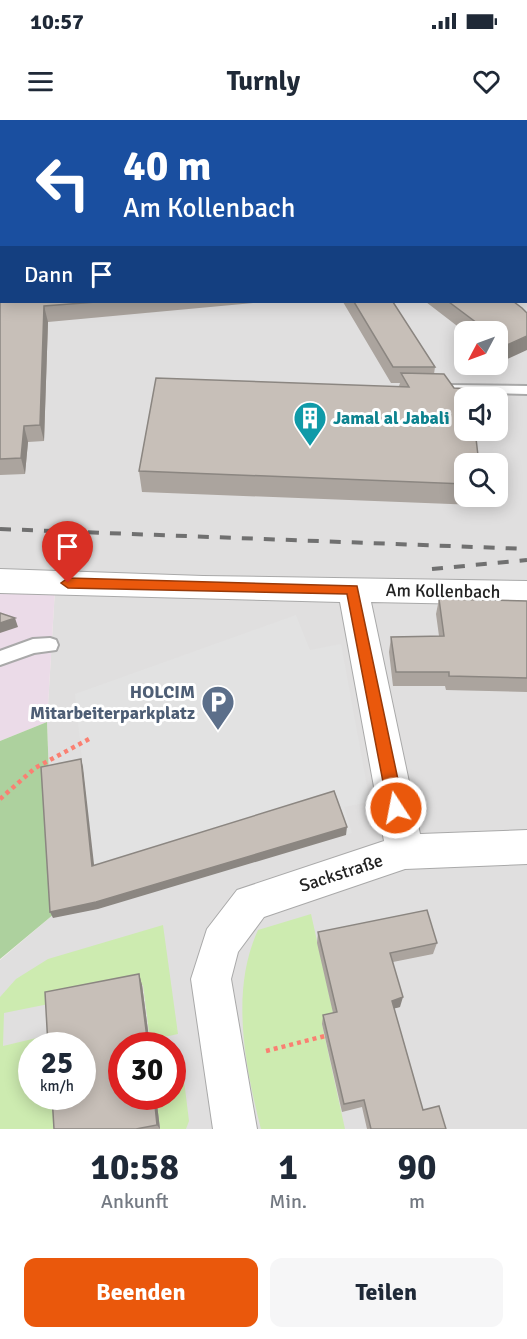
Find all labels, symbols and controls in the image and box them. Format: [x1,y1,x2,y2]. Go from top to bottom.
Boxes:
text: 10:57 [30,8,84,35]
icon: menu [24,65,57,98]
text: Turnly [227,65,300,98]
icon: heart [470,65,503,98]
text: 40 m [123,141,212,192]
icon: left [24,144,102,222]
text: Am Kollenbach [123,192,295,225]
icon: arrive [85,258,118,291]
text: Dann [24,261,73,288]
north arrow [454,321,508,375]
map controls [454,321,508,507]
button: sound [454,387,508,441]
building icon: Jamal al Jabali [292,400,328,447]
place label: Jamal al Jabali [333,407,450,429]
button: search [454,453,508,507]
pin [42,521,93,583]
icon: arrive [51,530,84,563]
street label: Am Kollenbach [385,579,501,603]
place label: HOLCIM Mitarbeiterparkplatz [30,681,195,724]
parking icon: HOLCIM Mitarbeiterparkplatz [200,684,236,731]
position arrow [364,776,428,840]
street label: Sackstraße [296,849,386,897]
speed limit sign: 30 [108,1032,186,1110]
text: 25 [41,1045,73,1082]
text: km/h [40,1077,74,1095]
text: 10:58 [90,1145,179,1190]
text: 1 [278,1145,298,1190]
text: 90 [398,1145,436,1190]
text: Ankunft [101,1189,169,1214]
text: Min. [269,1189,307,1214]
text: m [409,1189,425,1214]
button: Beenden [24,1258,258,1327]
button: Teilen [270,1258,503,1327]

